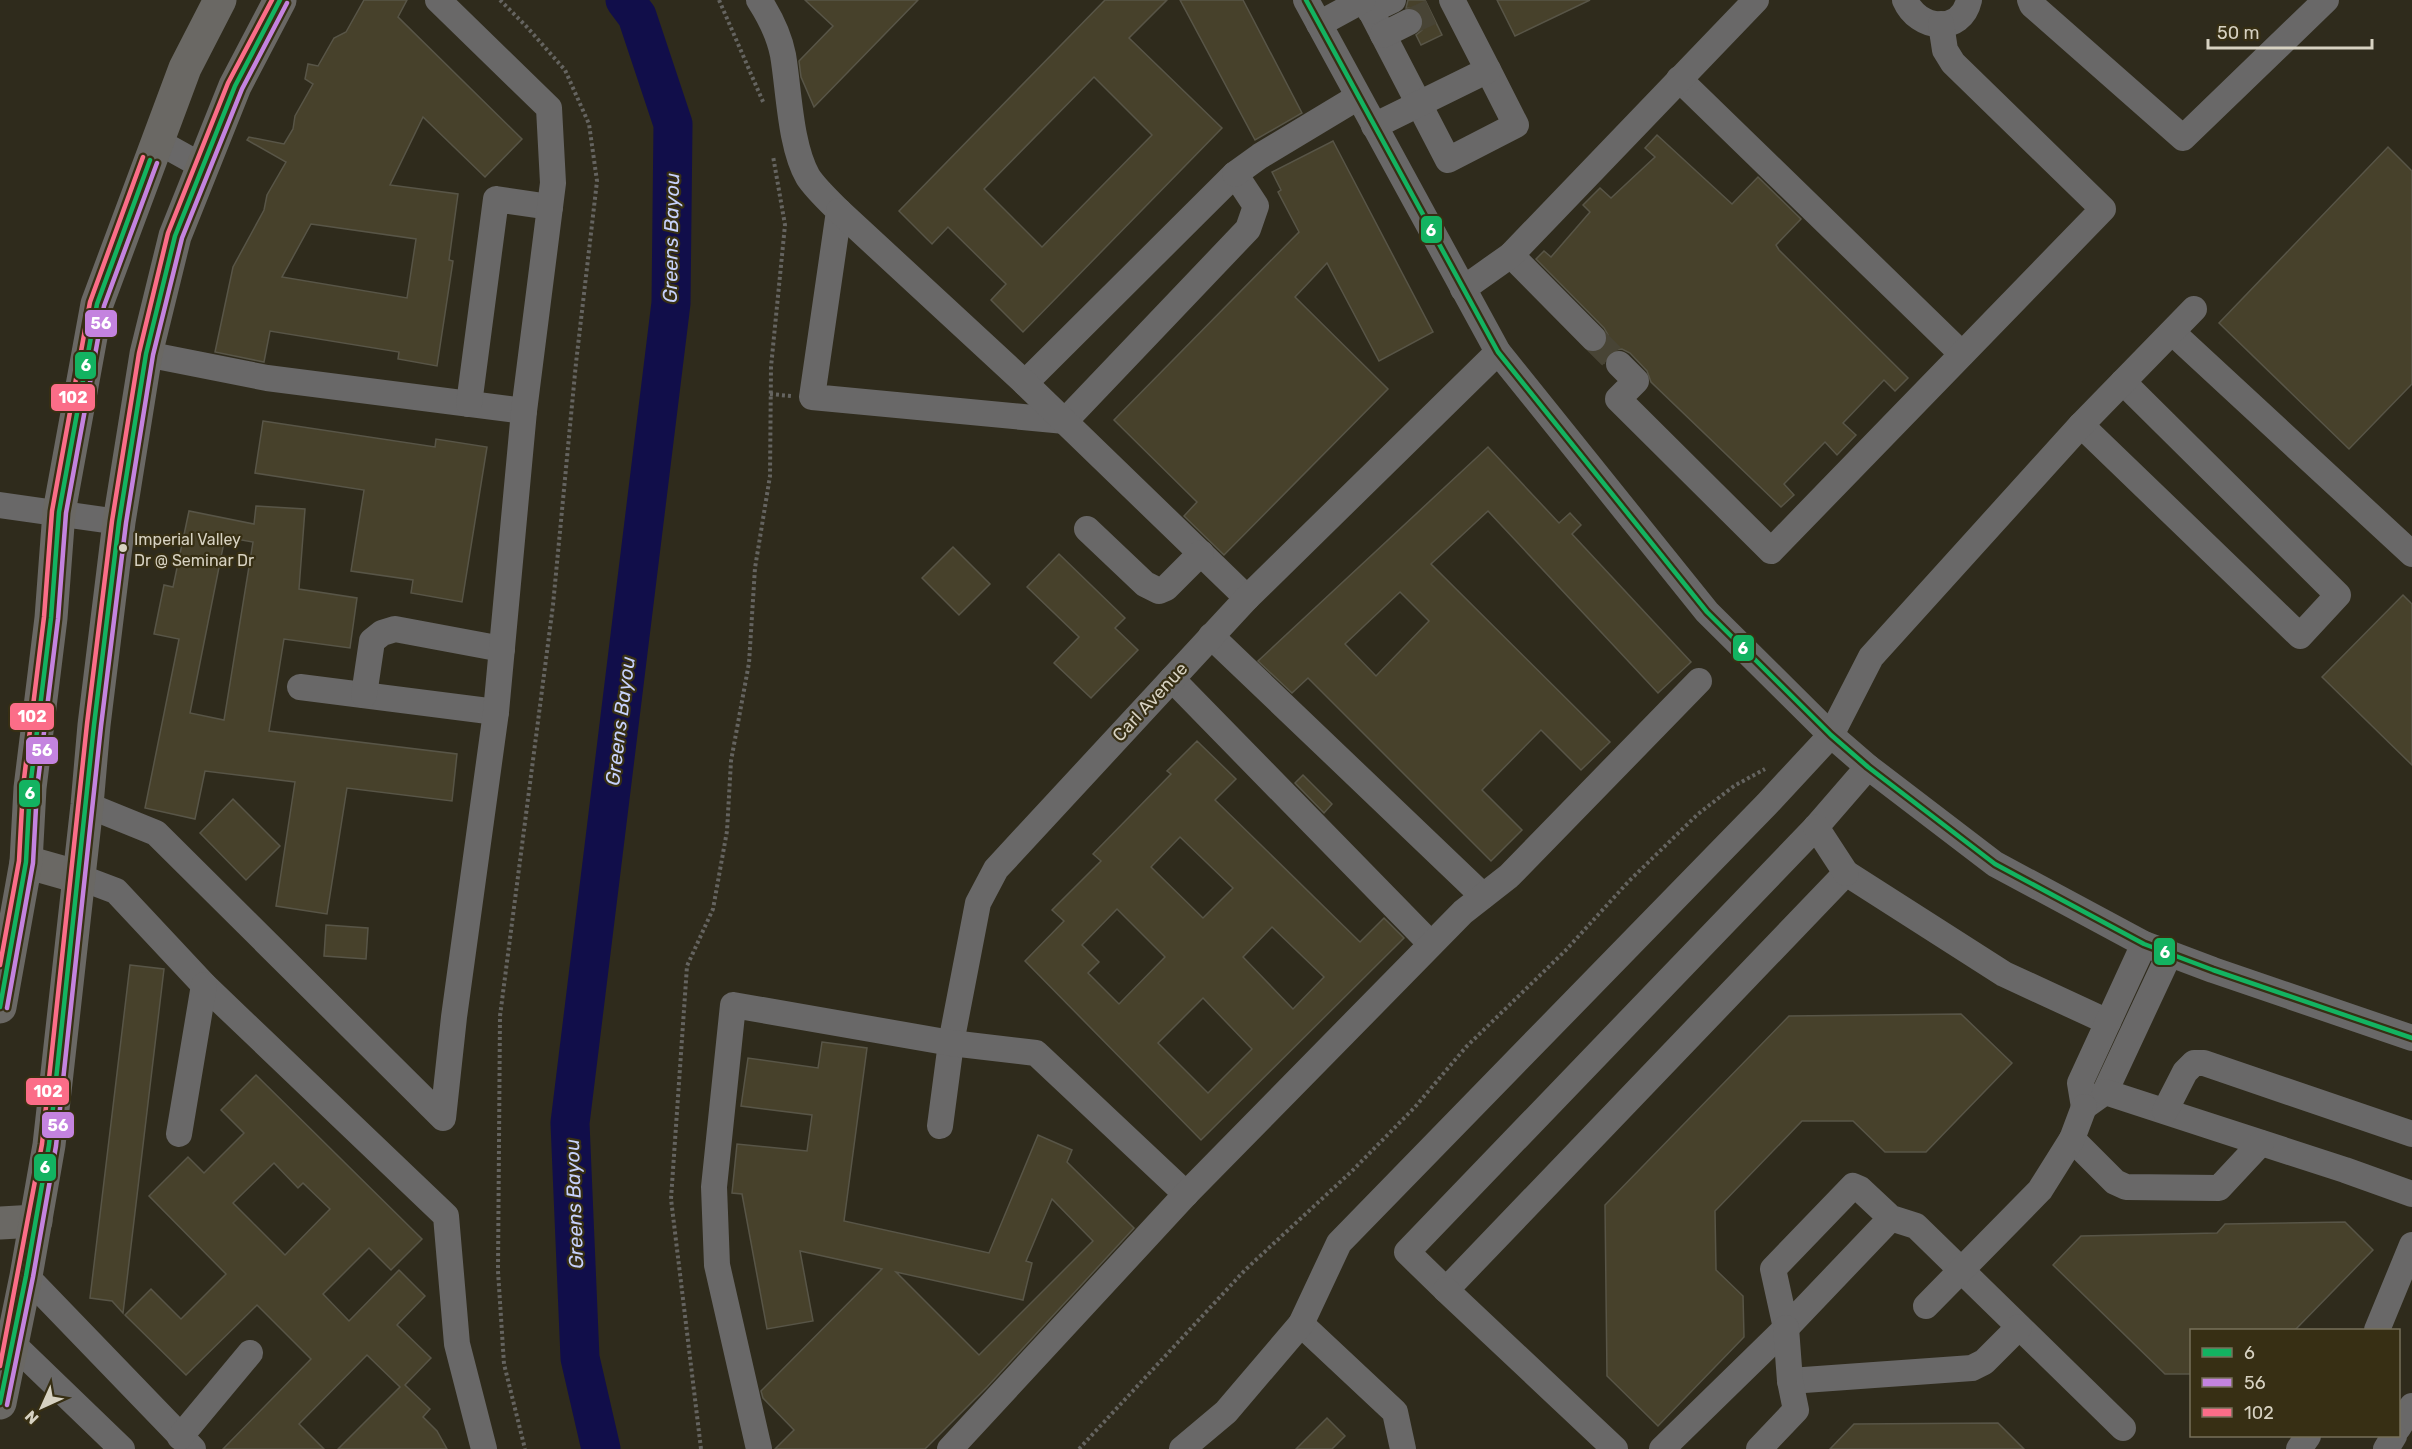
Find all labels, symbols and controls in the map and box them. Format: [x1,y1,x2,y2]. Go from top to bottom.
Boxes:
scale bar [2208,12,2372,50]
text: 50 m [2217,22,2260,44]
water label: Greens Bayou [658,173,684,303]
line badge: 6 [1420,215,1443,244]
text: 6 [1426,221,1436,240]
line badge: 56 [84,309,118,338]
text: 56 [91,314,111,333]
line badge: 6 [74,351,97,380]
text: 6 [81,356,91,375]
line badge: 102 [50,383,96,412]
text: 102 [58,388,88,407]
place label: Imperial Valley Dr @ Seminar Dr [134,530,254,570]
marker: Imperial Valley Dr @ Seminar Dr [117,542,129,554]
line badge: 6 [1732,634,1755,662]
text: 6 [1738,639,1748,658]
water label: Greens Bayou [600,655,640,787]
street label: Carl Avenue [1108,658,1192,746]
line badge: 102 [9,702,55,731]
text: 102 [17,707,47,726]
line badge: 56 [25,736,59,765]
text: 56 [32,741,52,760]
line badge: 6 [18,779,41,808]
text: 6 [25,784,35,803]
line badge: 6 [2153,937,2176,966]
text: 6 [2160,943,2170,962]
line badge: 102 [25,1077,70,1106]
text: 102 [33,1082,63,1101]
line badge: 56 [41,1111,75,1139]
text: 56 [48,1116,68,1135]
water label: Greens Bayou [560,1139,588,1269]
line badge: 6 [33,1153,57,1182]
text: 6 [40,1158,50,1177]
legend [2190,1329,2400,1437]
text: 6 [2244,1342,2255,1364]
text: 56 [2244,1372,2266,1394]
north arrow [12,1377,72,1437]
text: 102 [2244,1402,2274,1424]
text: N [21,1406,43,1428]

